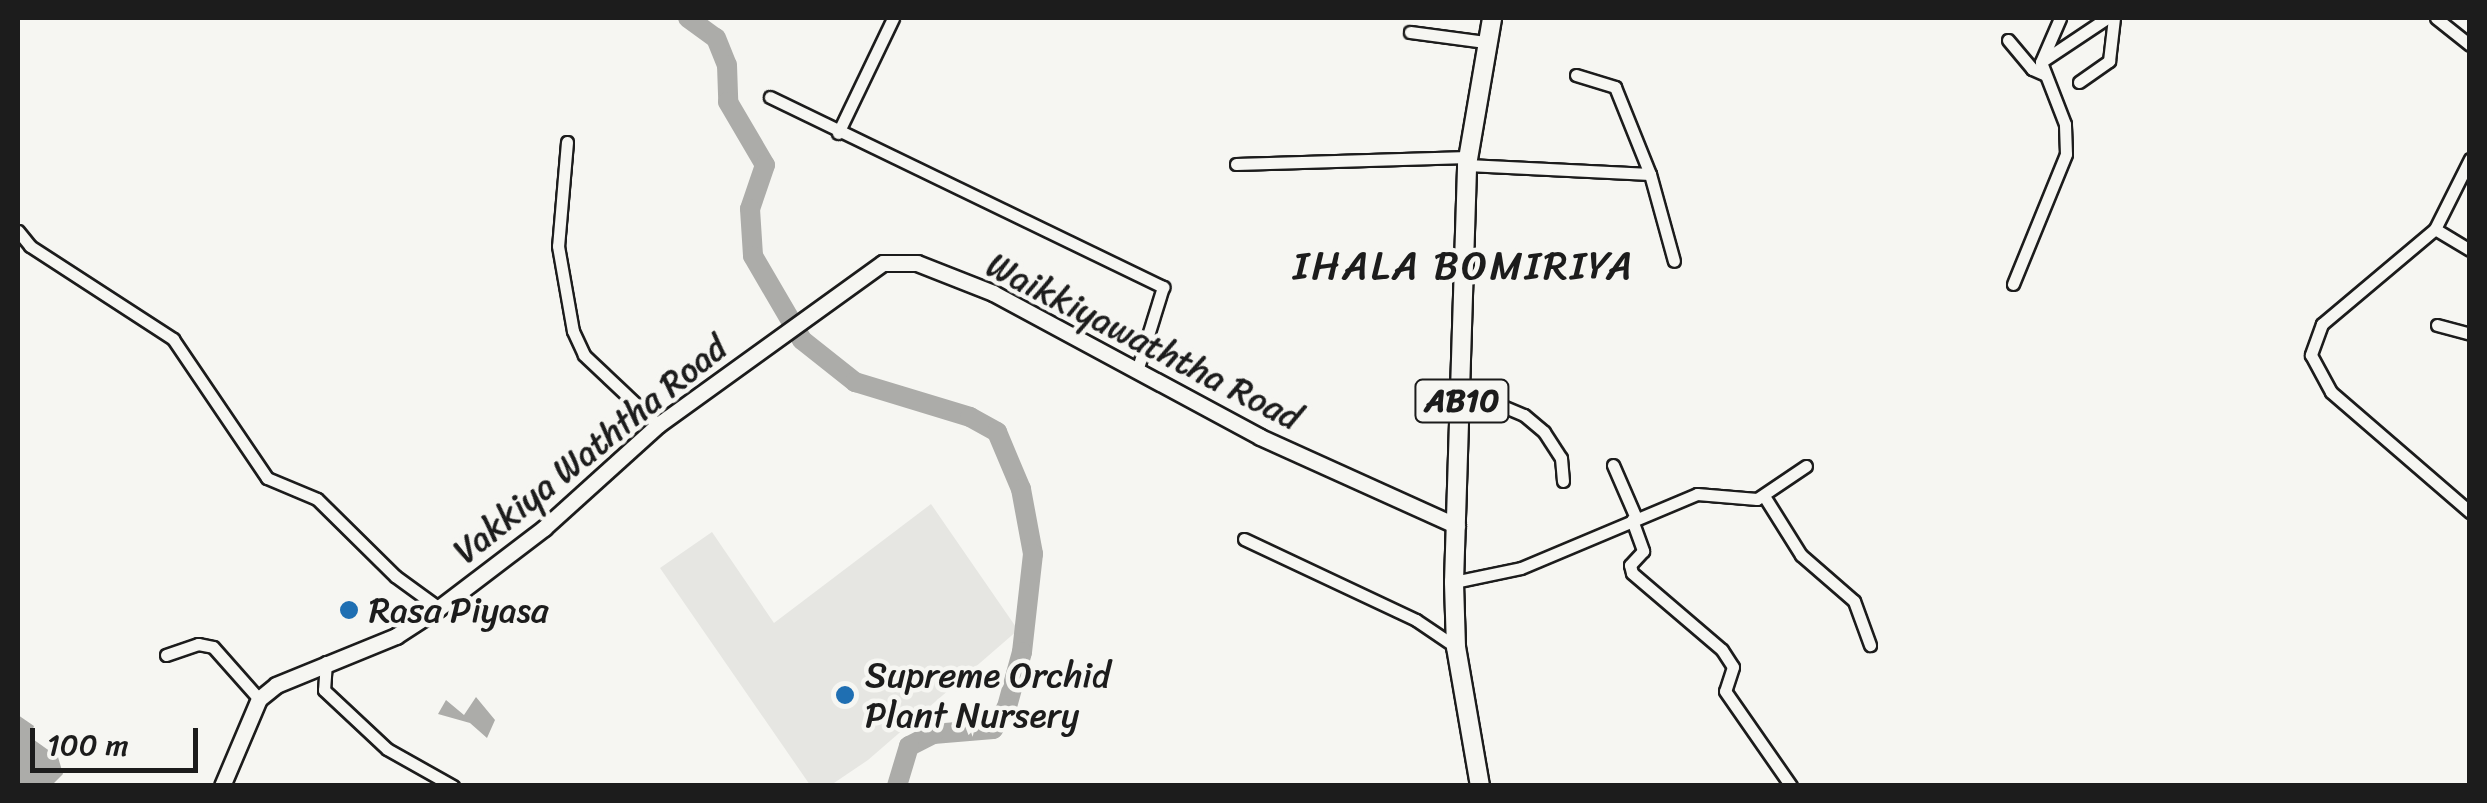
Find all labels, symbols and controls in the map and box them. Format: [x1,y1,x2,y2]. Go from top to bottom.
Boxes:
district label: IHALA BOMIRIYA [1296,242,1632,290]
street label: Waikkiyawaththa Road [980,243,1308,439]
street label: Vakkiya Waththa Road [445,326,735,572]
road number: AB10 [1412,374,1512,428]
place label: Rasa Piyasa [369,589,551,631]
marker: Rasa Piyasa [338,599,360,621]
place label: Supreme Orchid Plant Nursery [865,654,1110,736]
marker: Supreme Orchid Plant Nursery [834,684,856,706]
scale bar [35,708,202,770]
text: 100 m [47,718,129,772]

